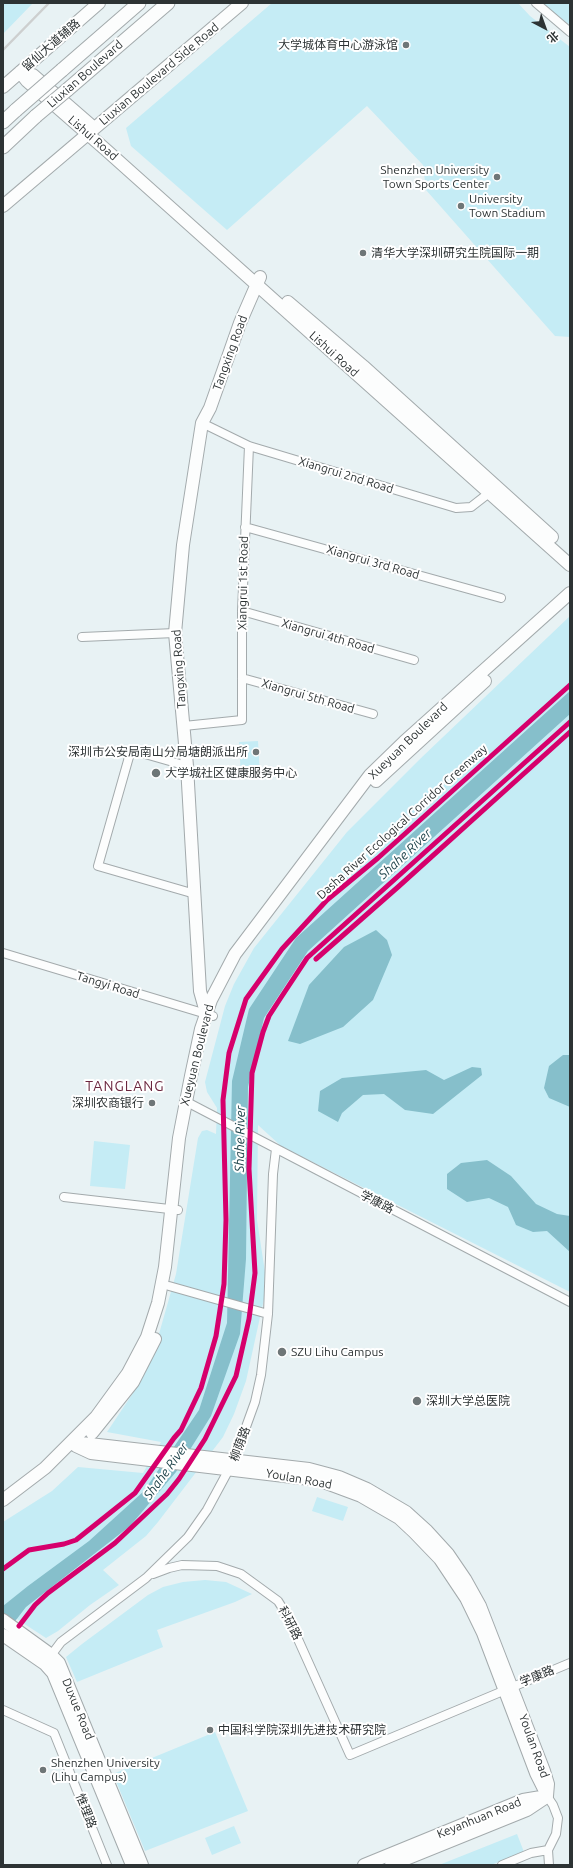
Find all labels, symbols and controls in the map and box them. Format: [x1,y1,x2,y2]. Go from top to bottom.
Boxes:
north arrow [525,8,565,48]
street label: 留仙大道辅路 [19,16,83,74]
street label: Liuxian Boulevard Side Road [96,20,222,128]
text: 北 [545,29,561,45]
street label: Liuxian Boulevard [44,37,126,111]
place label: 大学城体育中心游泳馆 [278,38,398,52]
marker: 大学城体育中心游泳馆 [401,40,411,50]
street label: Lishui Road [65,112,121,164]
place label: Shenzhen University Town Sports Center [380,163,489,191]
marker: Shenzhen University Town Sports Center [492,172,502,182]
place label: University Town Stadium [469,192,545,220]
marker: University Town Stadium [456,201,466,211]
place label: 清华大学深圳研究生院国际一期 [371,246,539,260]
marker: 清华大学深圳研究生院国际一期 [358,248,368,258]
street label: Tangxing Road [210,313,250,393]
street label: Lishui Road [306,328,362,380]
street label: Xiangrui 2nd Road [297,454,395,496]
street label: Xiangrui 1st Road [235,536,251,630]
street label: Xiangrui 3rd Road [325,542,421,582]
street label: Xiangrui 4th Road [280,616,376,656]
street label: Tangxing Road [169,629,189,709]
street label: Xiangrui 5th Road [260,676,356,716]
street label: Xueyuan Boulevard [366,700,450,782]
street label: Dasha River Ecological Corridor Greenway [314,742,490,902]
place label: 深圳市公安局南山分局塘朗派出所 [68,745,248,759]
marker: 深圳市公安局南山分局塘朗派出所 [251,747,261,757]
place label: 大学城社区健康服务中心 [165,766,297,780]
marker: 大学城社区健康服务中心 [150,767,162,779]
water label: Shahe River [375,826,435,882]
street label: Tangyi Road [75,969,141,1001]
street label: Xueyuan Boulevard [177,1003,217,1107]
district label: TANGLANG [85,1078,165,1094]
place label: 深圳农商银行 [72,1096,144,1110]
marker: 深圳农商银行 [147,1098,157,1108]
water label: Shahe River [232,1106,248,1172]
street label: 学康路 [358,1187,396,1217]
place label: SZU Lihu Campus [291,1345,383,1359]
marker: SZU Lihu Campus [276,1346,288,1358]
place label: 深圳大学总医院 [426,1394,510,1408]
marker: 深圳大学总医院 [411,1395,423,1407]
street label: 柳荫路 [227,1425,253,1463]
water label: Shahe River [140,1440,192,1502]
street label: Youlan Road [265,1466,333,1492]
street label: 科研路 [275,1604,305,1642]
street label: 学康路 [518,1663,556,1689]
street label: Duxue Road [59,1676,97,1742]
street label: Youlan Road [516,1712,552,1780]
place label: 中国科学院深圳先进技术研究院 [218,1723,386,1737]
marker: 中国科学院深圳先进技术研究院 [205,1725,215,1735]
place label: Shenzhen University (Lihu Campus) [51,1756,160,1784]
marker: Shenzhen University (Lihu Campus) [38,1765,48,1775]
street label: 惟理路 [73,1792,99,1830]
street label: Keyanhuan Road [435,1795,523,1841]

